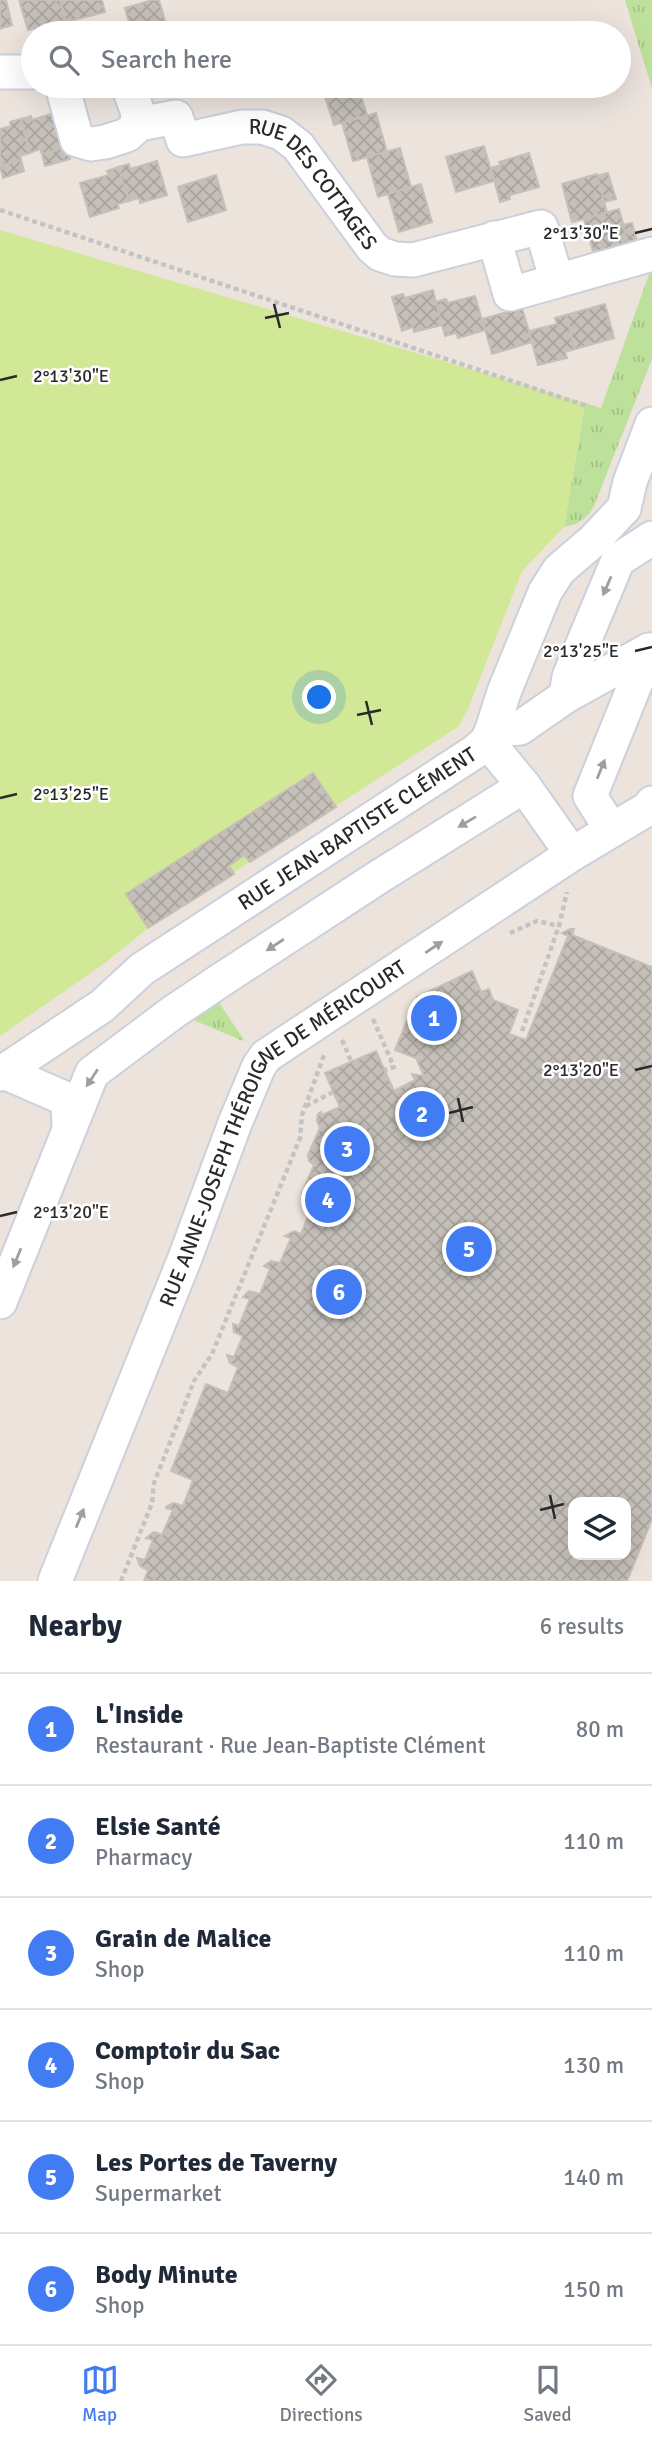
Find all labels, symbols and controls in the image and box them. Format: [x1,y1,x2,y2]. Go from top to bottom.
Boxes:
search box [21,21,631,98]
icon: search [45,41,83,79]
text: Search here [101,44,232,76]
street label: RUE DES COTTAGES [249,114,383,255]
text: 2°13'30"E [543,222,619,244]
text: 2°13'30"E [33,365,109,387]
one-way arrow [602,576,613,597]
text: 2°13'25"E [543,640,619,662]
your location [302,680,336,714]
street label: RUE JEAN-BAPTISTE CLÉMENT [233,741,482,916]
one-way arrow [595,759,606,780]
text: 2°13'25"E [33,783,109,805]
one-way arrow [457,816,476,828]
one-way arrow [266,938,284,952]
one-way arrow [425,940,443,954]
street label: RUE ANNE-JOSEPH THÉROIGNE DE MÉRICOURT [154,954,411,1311]
pin: 1 [411,992,457,1044]
text: 2°13'20"E [543,1059,619,1081]
one-way arrow [86,1068,99,1088]
pin: 2 [399,1088,445,1140]
pin: 3 [324,1123,370,1175]
pin: 4 [305,1174,351,1226]
text: 2°13'20"E [33,1201,109,1223]
pin: 5 [446,1223,492,1275]
one-way arrow [12,1248,23,1269]
pin: 6 [316,1266,362,1318]
map controls [568,1497,631,1560]
button: layers [568,1497,631,1560]
one-way arrow [75,1507,86,1528]
text: Nearby [28,1608,122,1645]
text: 6 results [540,1612,624,1641]
text: L'Inside [95,1699,183,1731]
text: 1 [45,1715,57,1744]
text: 80 m [576,1715,624,1744]
text: Restaurant · Rue Jean-Baptiste Clément [95,1731,486,1760]
text: Elsie Santé [95,1811,221,1843]
text: 2 [45,1827,57,1856]
text: 110 m [563,1827,624,1856]
text: Pharmacy [95,1843,192,1872]
text: Grain de Malice [95,1923,272,1955]
text: 3 [45,1939,57,1968]
text: 110 m [563,1939,624,1968]
text: Shop [95,1955,144,1984]
text: Comptoir du Sac [95,2035,280,2067]
text: 4 [45,2051,57,2080]
text: 130 m [563,2051,624,2080]
text: Shop [95,2067,144,2096]
text: Les Portes de Taverny [95,2147,337,2179]
text: 5 [45,2163,57,2192]
text: 140 m [563,2163,624,2192]
text: Supermarket [95,2179,222,2208]
text: Body Minute [95,2259,238,2291]
text: 6 [45,2275,57,2304]
text: 150 m [563,2275,624,2304]
text: Shop [95,2291,144,2320]
tab: Map [81,2361,119,2427]
tab: Directions [280,2361,363,2427]
tab: Saved [524,2361,571,2427]

